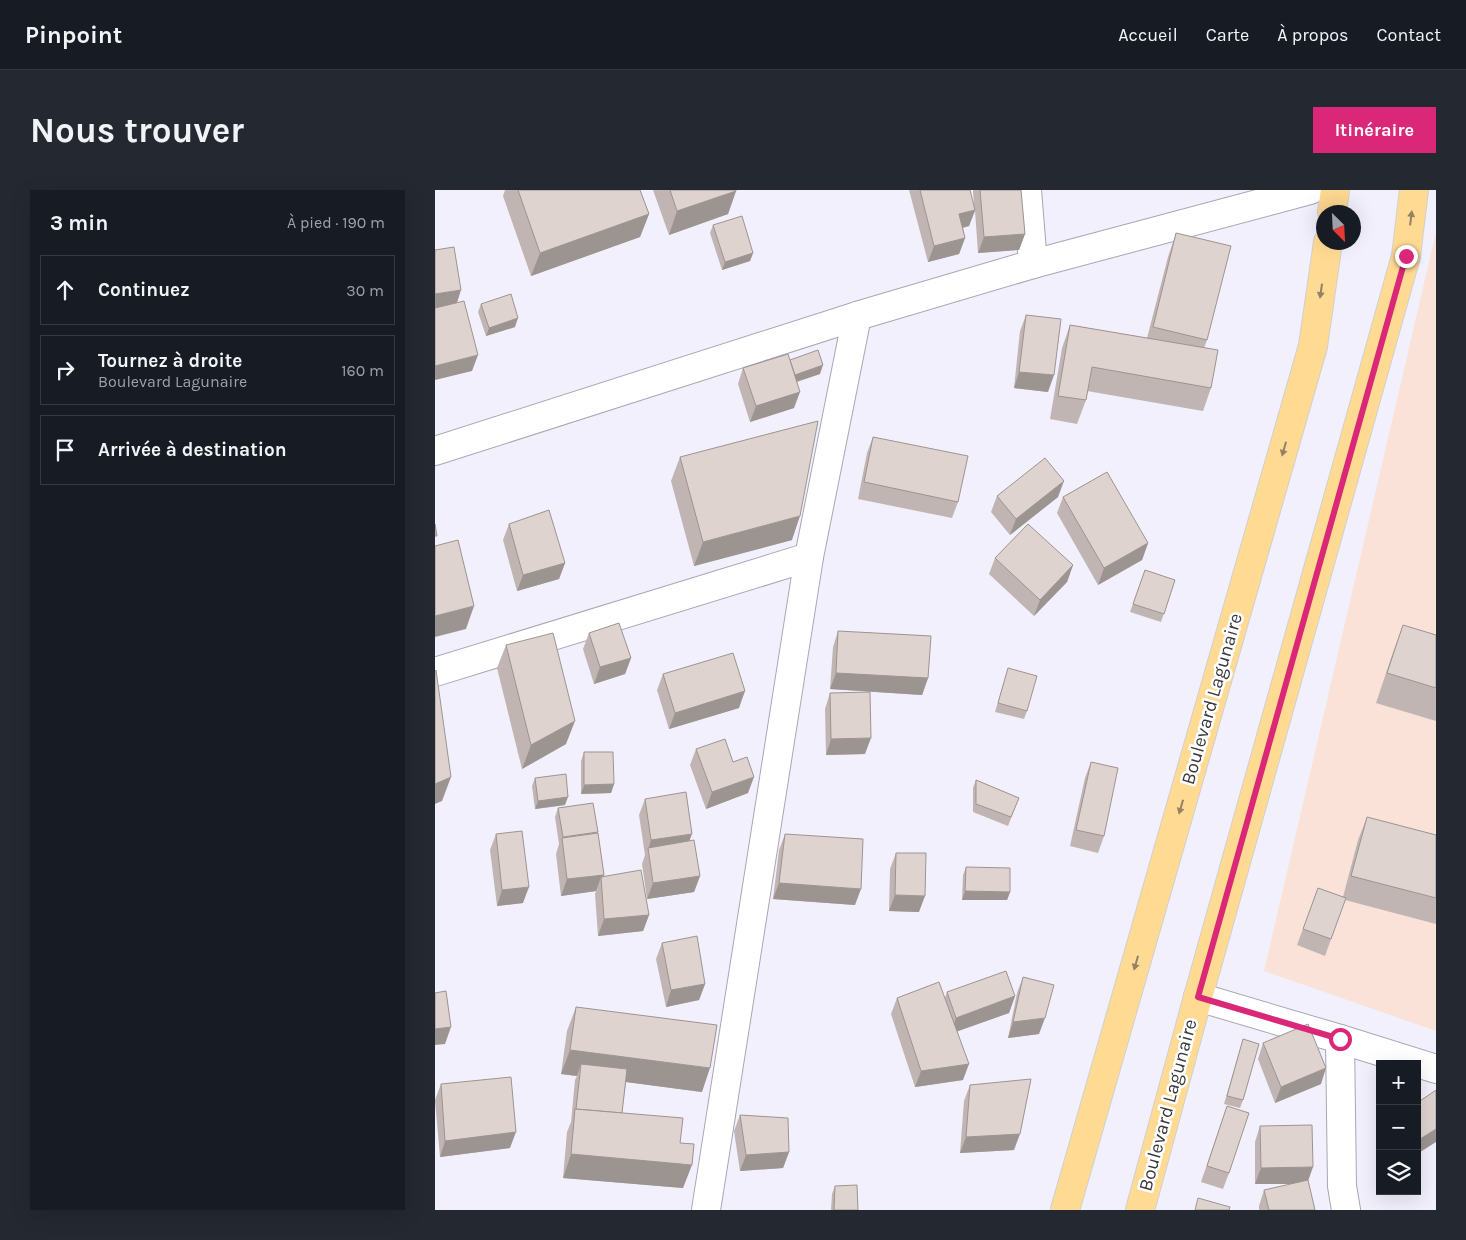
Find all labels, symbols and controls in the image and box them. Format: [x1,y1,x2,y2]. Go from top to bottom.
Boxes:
text: Pinpoint [25,21,122,49]
text: Accueil [1118,24,1178,46]
text: Carte [1206,24,1249,46]
text: À propos [1277,24,1349,46]
text: Contact [1377,24,1441,46]
button: Itinéraire [1313,107,1436,153]
text: Nous trouver [30,110,244,151]
north arrow [1316,205,1361,250]
one-way arrow [1407,210,1415,226]
text: 3 min [50,211,108,235]
text: À pied · 190 m [287,213,385,232]
route end [1395,245,1418,268]
icon: ahead [51,276,79,304]
text: Continuez [98,279,190,301]
text: 30 m [346,281,384,300]
one-way arrow [1317,283,1325,299]
text: Tournez à droite [98,350,242,372]
icon: right [51,356,79,384]
text: 160 m [341,361,384,380]
text: Boulevard Lagunaire [98,372,247,391]
icon: arrive [51,436,79,464]
text: Arrivée à destination [98,439,287,461]
one-way arrow [1280,441,1288,456]
street label: Boulevard Lagunaire [1177,611,1247,787]
one-way arrow [1177,799,1185,814]
one-way arrow [1132,955,1140,970]
street label: Boulevard Lagunaire [1134,1017,1202,1193]
route start [1329,1028,1352,1051]
map controls [1376,1060,1421,1195]
button: + [1376,1060,1421,1105]
button: − [1376,1105,1421,1150]
button: layers [1376,1150,1421,1195]

